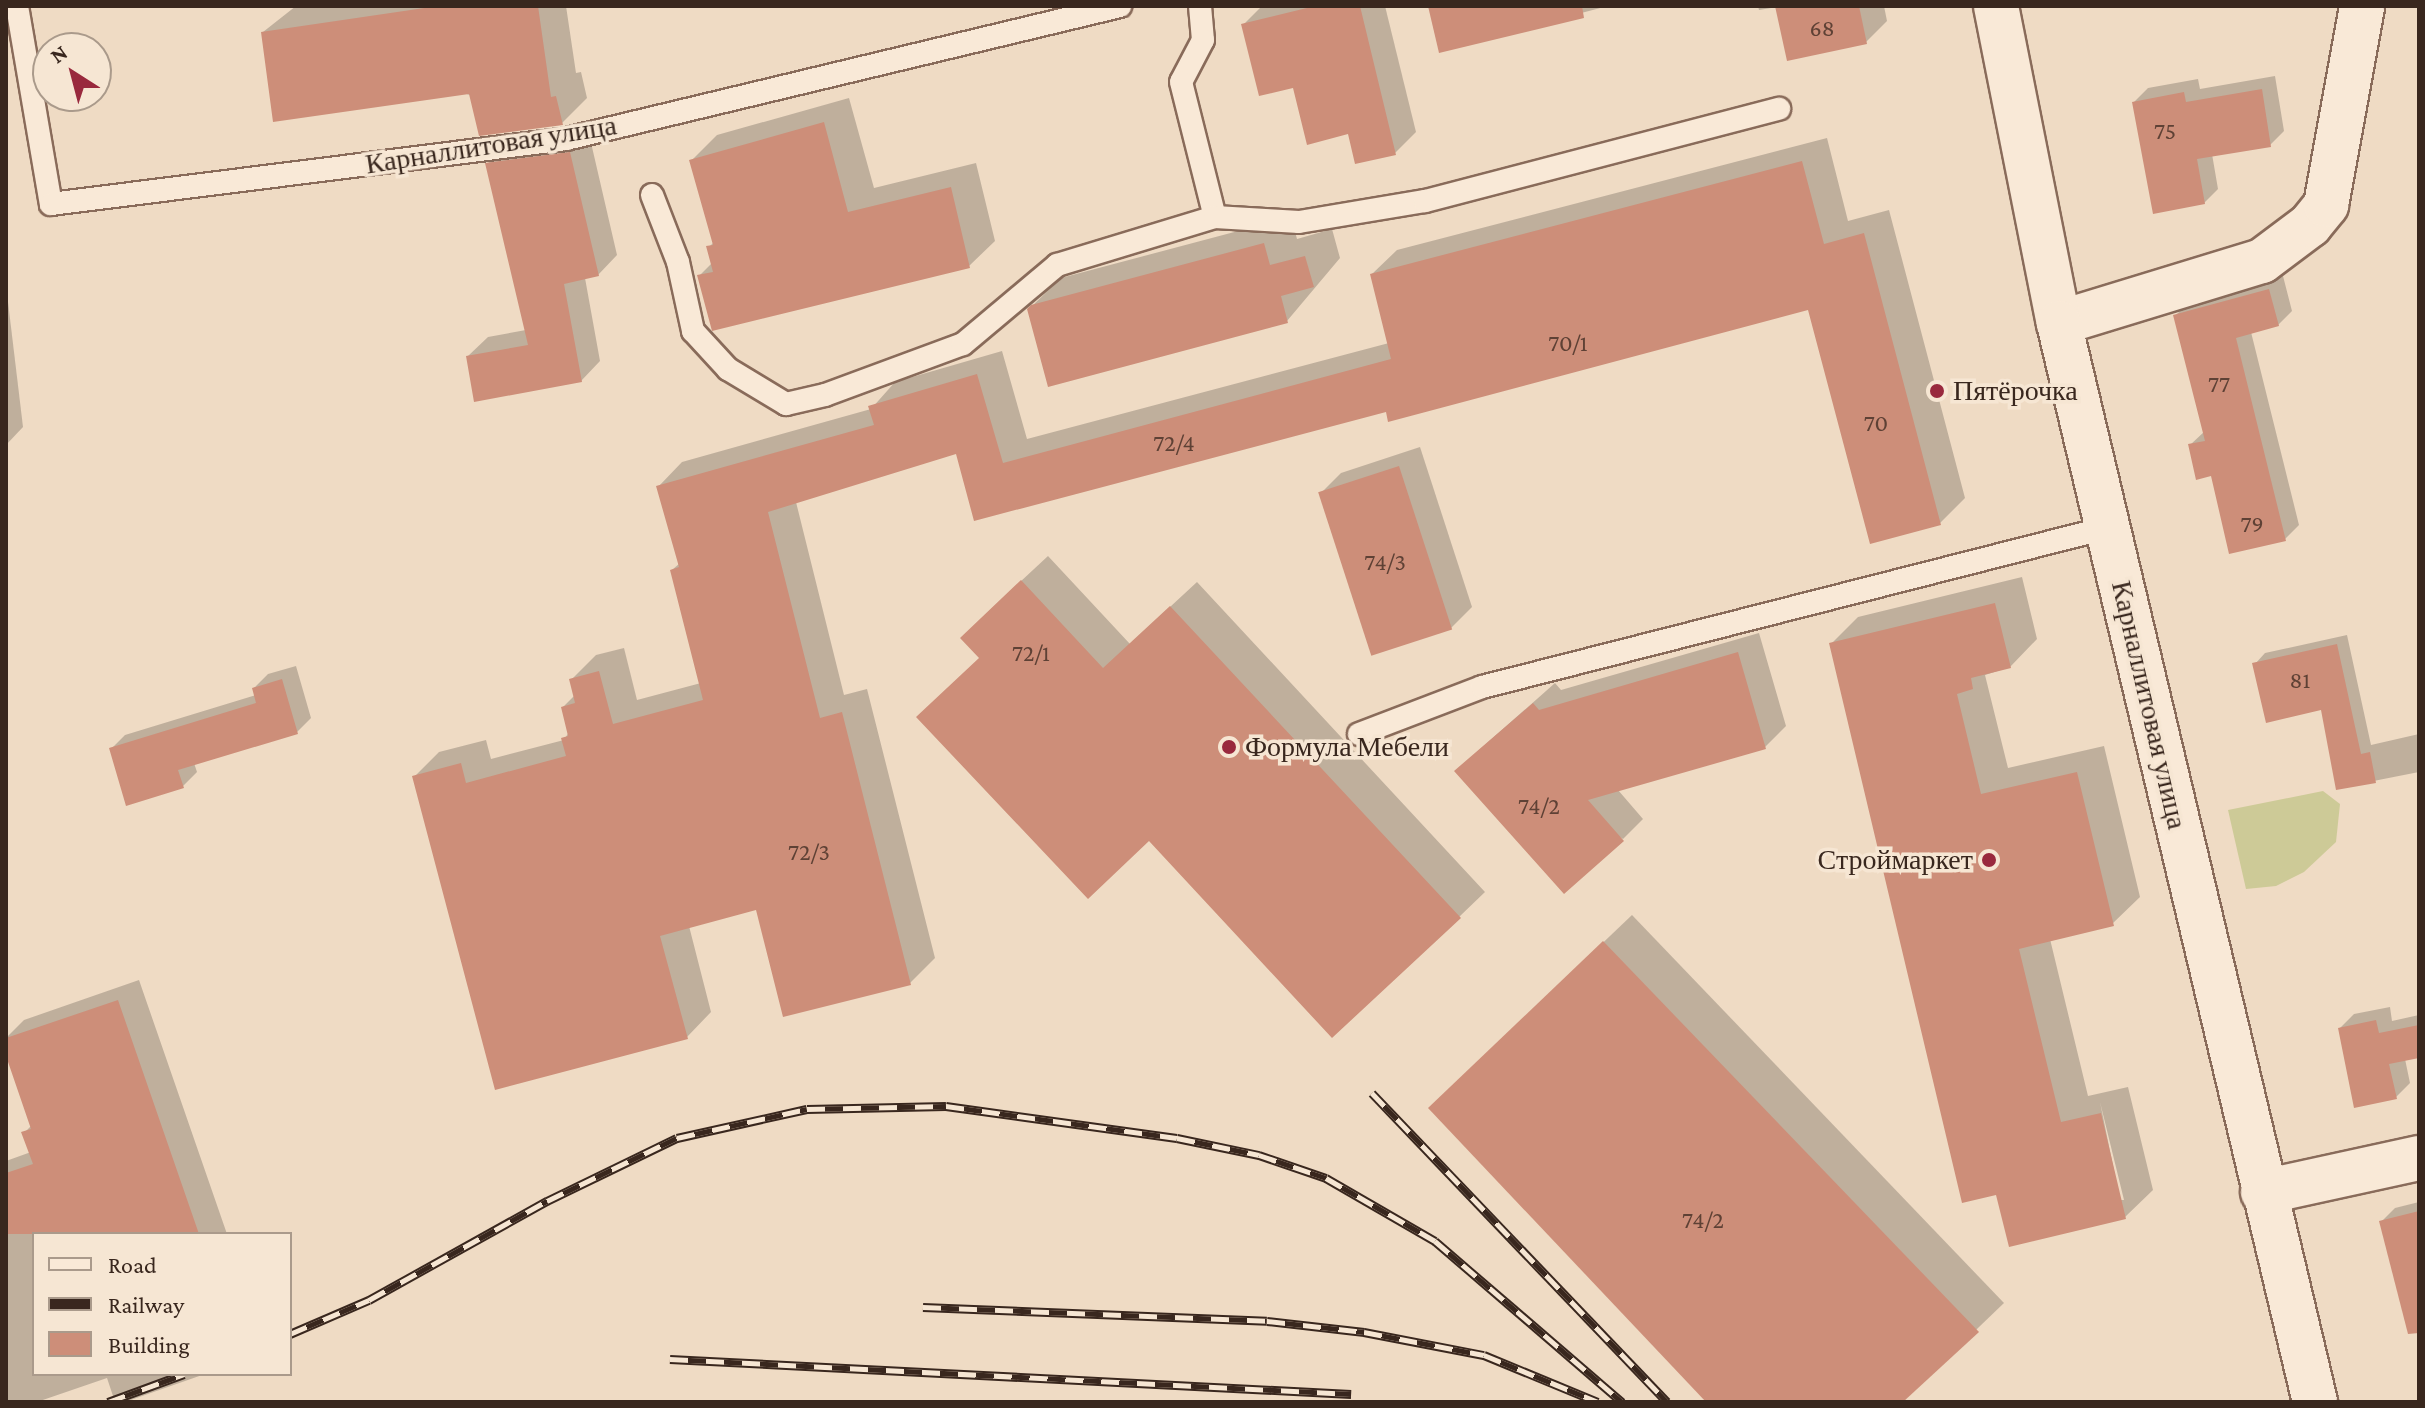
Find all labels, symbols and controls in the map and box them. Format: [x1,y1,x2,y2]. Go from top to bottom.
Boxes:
house number: 68 [1809,14,1835,42]
north arrow [32,32,112,112]
text: N [45,39,72,68]
street label: Карналлитовая улица [363,109,619,181]
house number: 75 [2154,117,2176,145]
house number: 70/1 [1548,329,1588,357]
house number: 77 [2208,370,2230,398]
place label: Пятёрочка [1953,374,2078,408]
marker: Пятёрочка [1928,382,1946,400]
house number: 70 [1864,409,1888,437]
house number: 72/4 [1153,429,1195,457]
house number: 79 [2240,510,2264,538]
house number: 74/3 [1364,548,1406,576]
street label: Карналлитовая улица [2104,578,2194,832]
house number: 72/1 [1012,639,1050,667]
house number: 81 [2290,666,2310,694]
place label: Формула Мебели [1245,730,1449,764]
marker: Формула Мебели [1220,738,1238,756]
house number: 74/2 [1518,792,1560,820]
house number: 72/3 [788,838,830,866]
place label: Строймаркет [1818,843,1973,877]
marker: Строймаркет [1980,851,1998,869]
house number: 74/2 [1682,1206,1724,1234]
legend [32,1232,292,1376]
text: Road [108,1251,157,1278]
text: Railway [108,1291,184,1318]
text: Building [108,1331,190,1358]

